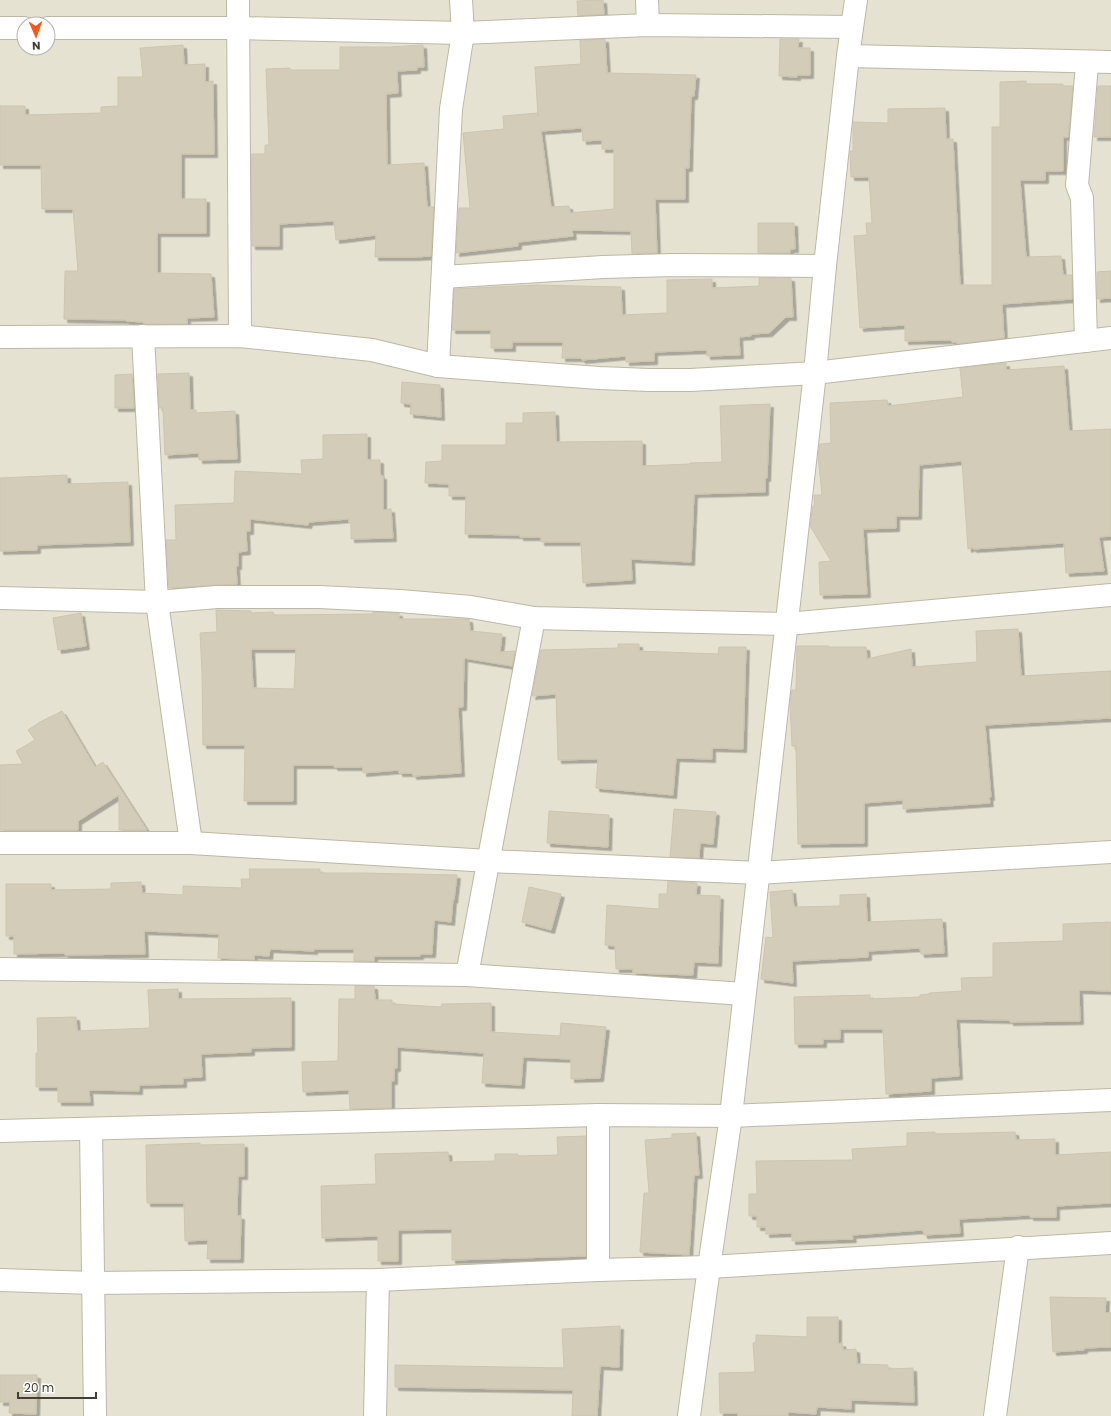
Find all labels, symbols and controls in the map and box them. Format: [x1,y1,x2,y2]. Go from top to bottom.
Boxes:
north arrow [16,16,56,56]
text: N [32,38,41,54]
scale bar [18,1374,96,1400]
text: 20 m [24,1379,54,1396]

